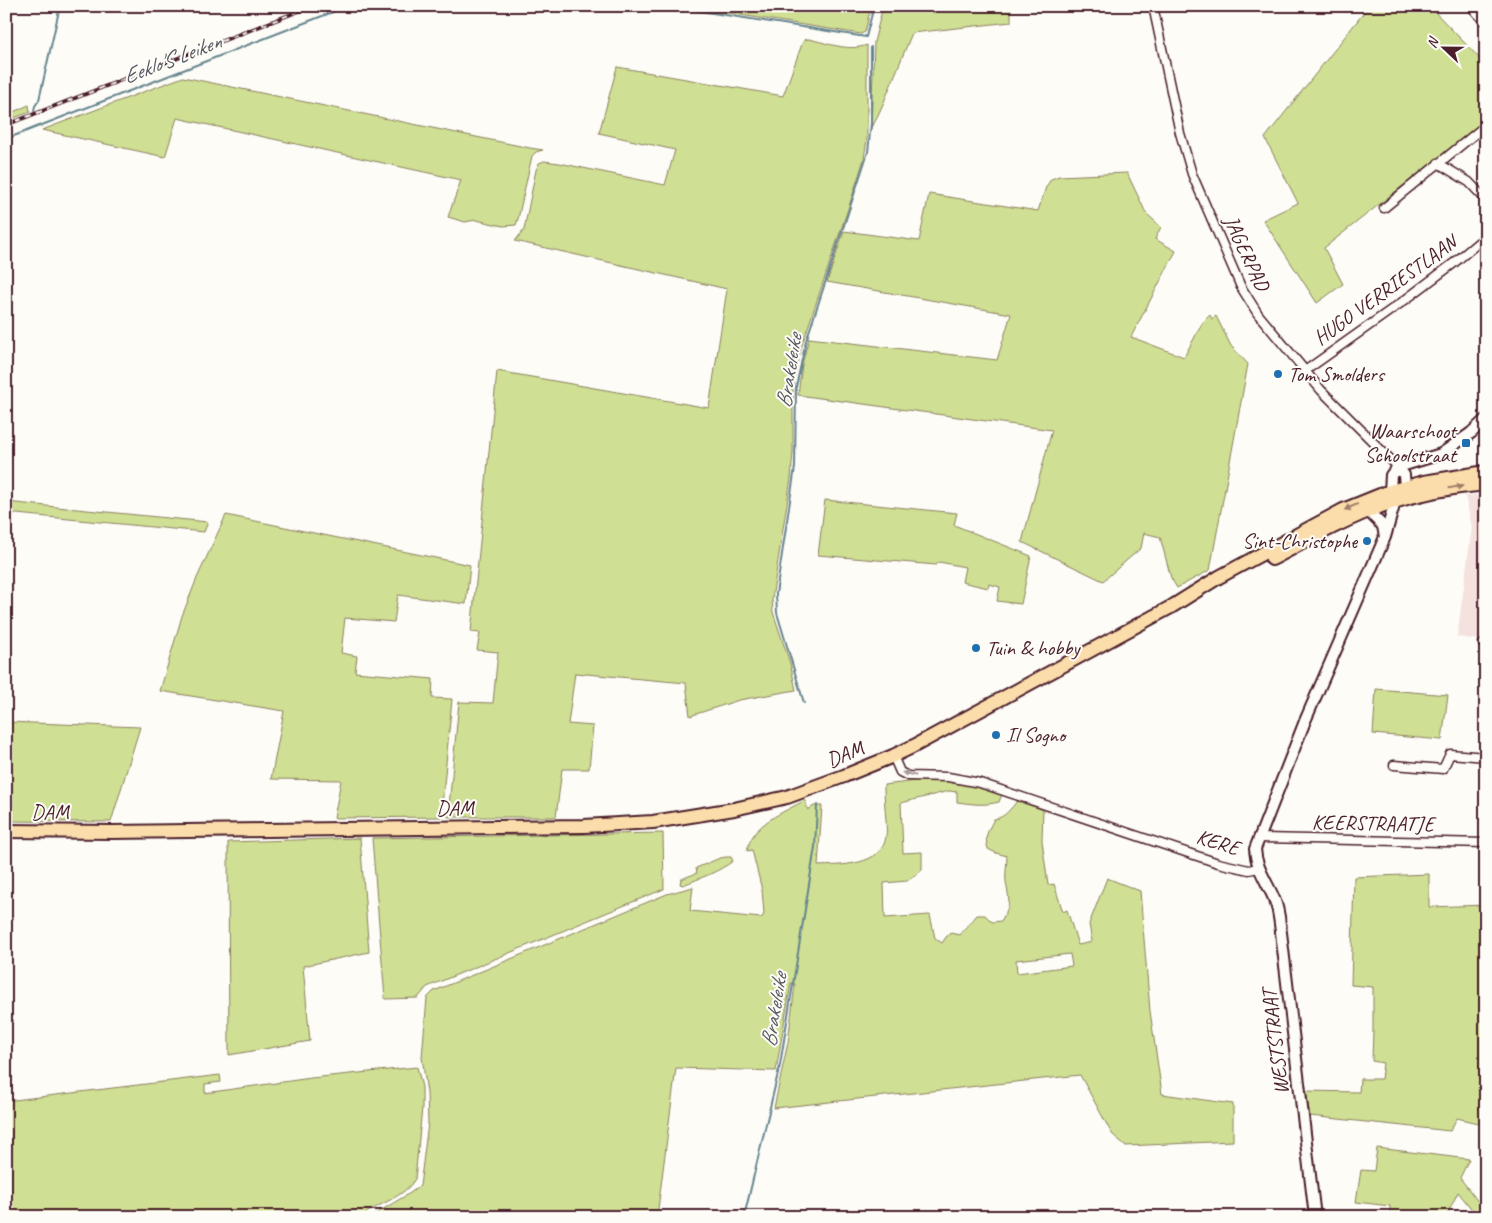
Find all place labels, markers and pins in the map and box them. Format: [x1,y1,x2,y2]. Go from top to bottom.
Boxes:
place label: Tom Smolders [1288,361,1386,387]
marker: Tom Smolders [1272,368,1284,380]
place label: Waarschoot Schoolstraat [1364,418,1458,468]
marker: Waarschoot Schoolstraat [1460,437,1472,449]
place label: Sint-Christophe [1242,528,1358,554]
marker: Sint-Christophe [1361,535,1373,547]
place label: Tuin & hobby [986,635,1081,661]
marker: Tuin & hobby [970,642,982,654]
place label: Il Sogno [1006,722,1068,748]
marker: Il Sogno [990,729,1002,741]

